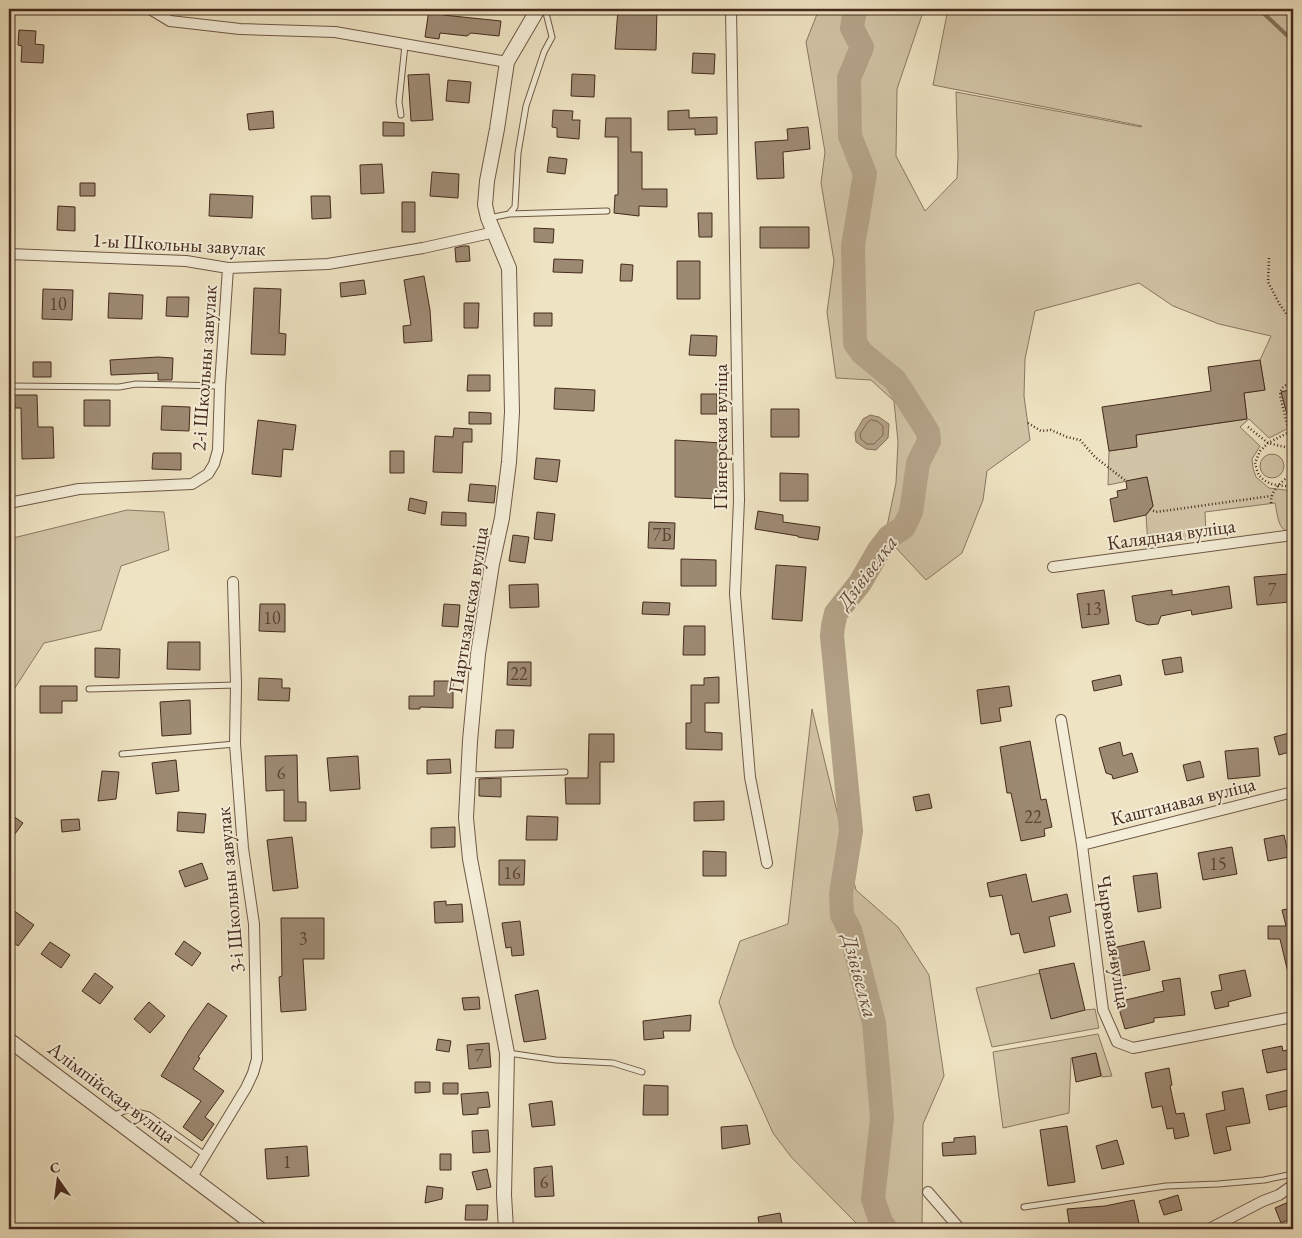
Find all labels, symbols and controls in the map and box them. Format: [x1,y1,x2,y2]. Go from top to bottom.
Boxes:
street label: 1-ы Школьны завулак [92,226,267,262]
street label: 2-і Школьны завулак [185,284,223,452]
house number: 10 [49,292,67,315]
street label: Піянерская вуліца [707,364,733,510]
street label: Калядная вуліца [1105,512,1237,556]
house number: 7Б [652,523,672,546]
street label: Партызанская вуліца [442,525,494,695]
water label: Дзівівелка [829,529,903,616]
house number: 7 [1268,578,1277,601]
house number: 13 [1084,597,1102,620]
house number: 10 [263,606,281,629]
house number: 22 [510,662,528,685]
house number: 6 [277,761,286,784]
street label: Каштанавая вуліца [1108,770,1258,832]
house number: 22 [1024,805,1042,828]
street label: 3-і Школьны завулак [210,806,250,974]
house number: 15 [1209,852,1227,875]
house number: 16 [503,861,521,884]
street label: Чырвоная вуліца [1091,873,1137,1011]
house number: 3 [299,927,307,950]
water label: Дзівівелка [836,929,885,1021]
street label: Алімпійская вуліца [42,1035,181,1149]
house number: 7 [475,1044,484,1067]
house number: 1 [283,1150,291,1173]
north arrow [32,1156,82,1206]
text: С [48,1157,62,1177]
house number: 6 [540,1170,549,1193]

